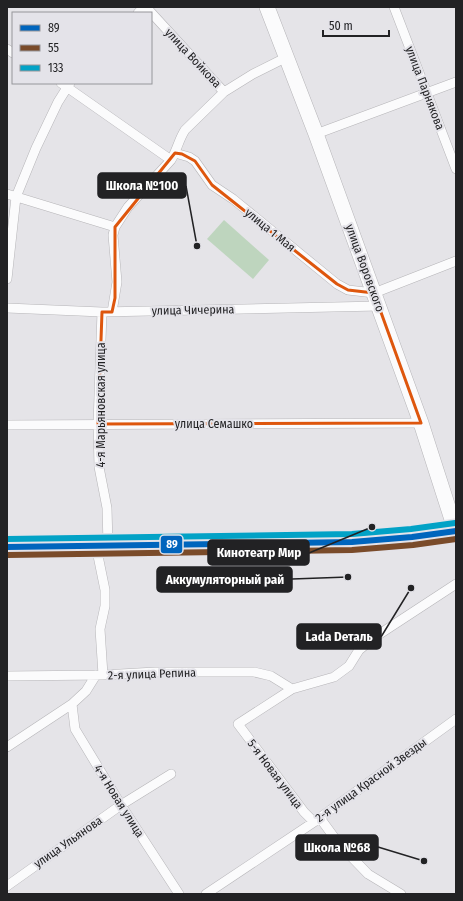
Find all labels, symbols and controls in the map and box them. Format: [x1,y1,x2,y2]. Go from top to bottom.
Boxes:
legend [12,12,152,84]
scale bar [323,12,389,38]
text: 50 m [329,19,353,33]
text: 89 [48,21,60,35]
street label: улица Войкова [162,25,224,91]
text: 55 [48,41,59,55]
street label: улица Парнякова [403,44,447,132]
text: 133 [48,61,64,75]
callout: Школа №100 [98,173,186,198]
text: Школа №100 [106,178,178,193]
street label: улица 1 Мая [242,205,298,255]
street label: улица Воровского [343,222,387,314]
street label: улица Чичерина [151,302,235,318]
street label: 4-я Марьяновская улица [94,342,108,468]
street label: улица Семашко [175,417,253,431]
line badge: 89 [160,535,183,554]
text: 89 [166,538,178,551]
callout: Кинотеатр Мир [208,540,309,565]
text: Кинотеатр Мир [217,545,301,560]
callout: Аккумуляторный рай [157,567,292,592]
text: Аккумуляторный рай [165,572,284,587]
callout: Lada Dеталь [297,624,381,649]
text: Lada Dеталь [305,629,373,644]
street label: 2-я улица Репина [108,665,196,683]
street label: 2-я улица Красной Звезды [313,735,429,825]
street label: 5-я Новая улица [245,737,306,811]
street label: 4-я Новая улица [91,762,147,840]
street label: улица Ульянова [31,813,105,871]
callout: Школа №68 [296,835,378,860]
text: Школа №68 [304,840,370,855]

